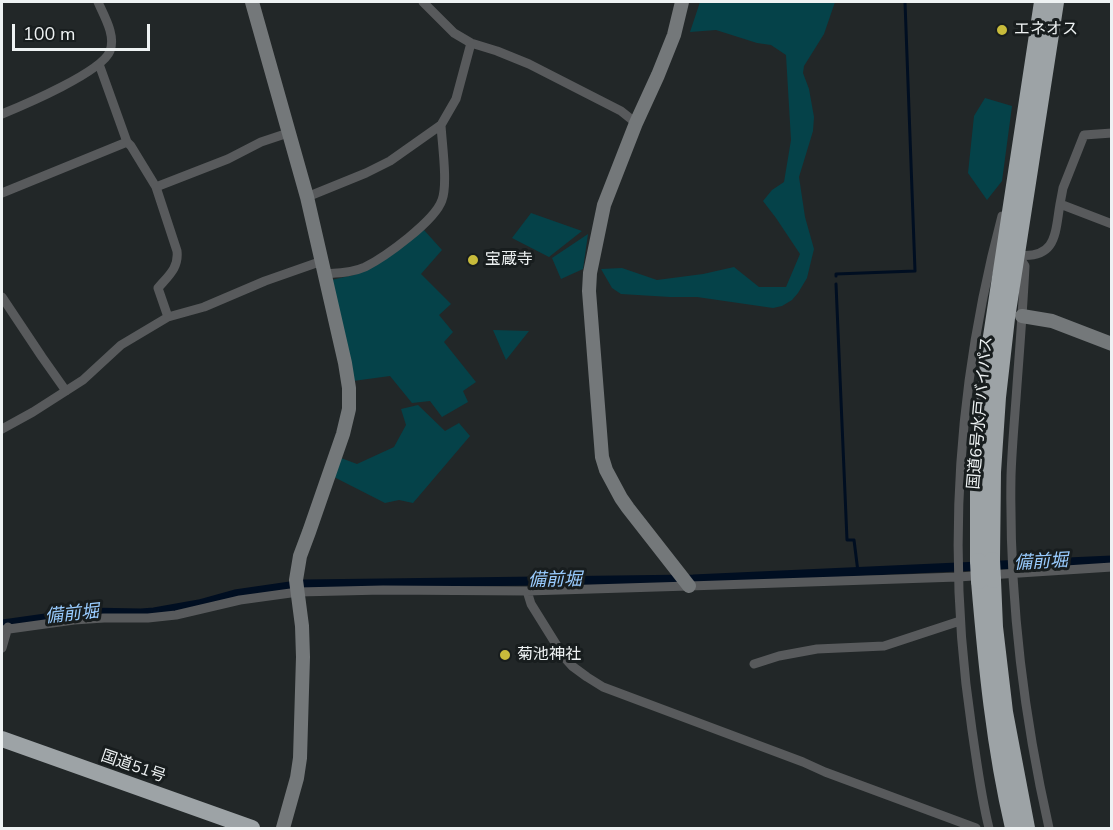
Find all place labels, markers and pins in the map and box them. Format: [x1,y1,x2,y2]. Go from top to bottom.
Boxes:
place label: エネオス [1014,20,1078,40]
marker: エネオス [995,23,1009,37]
place label: 宝蔵寺 [485,250,533,270]
marker: 宝蔵寺 [466,253,480,267]
place label: 菊池神社 [517,645,581,665]
marker: 菊池神社 [498,648,512,662]

